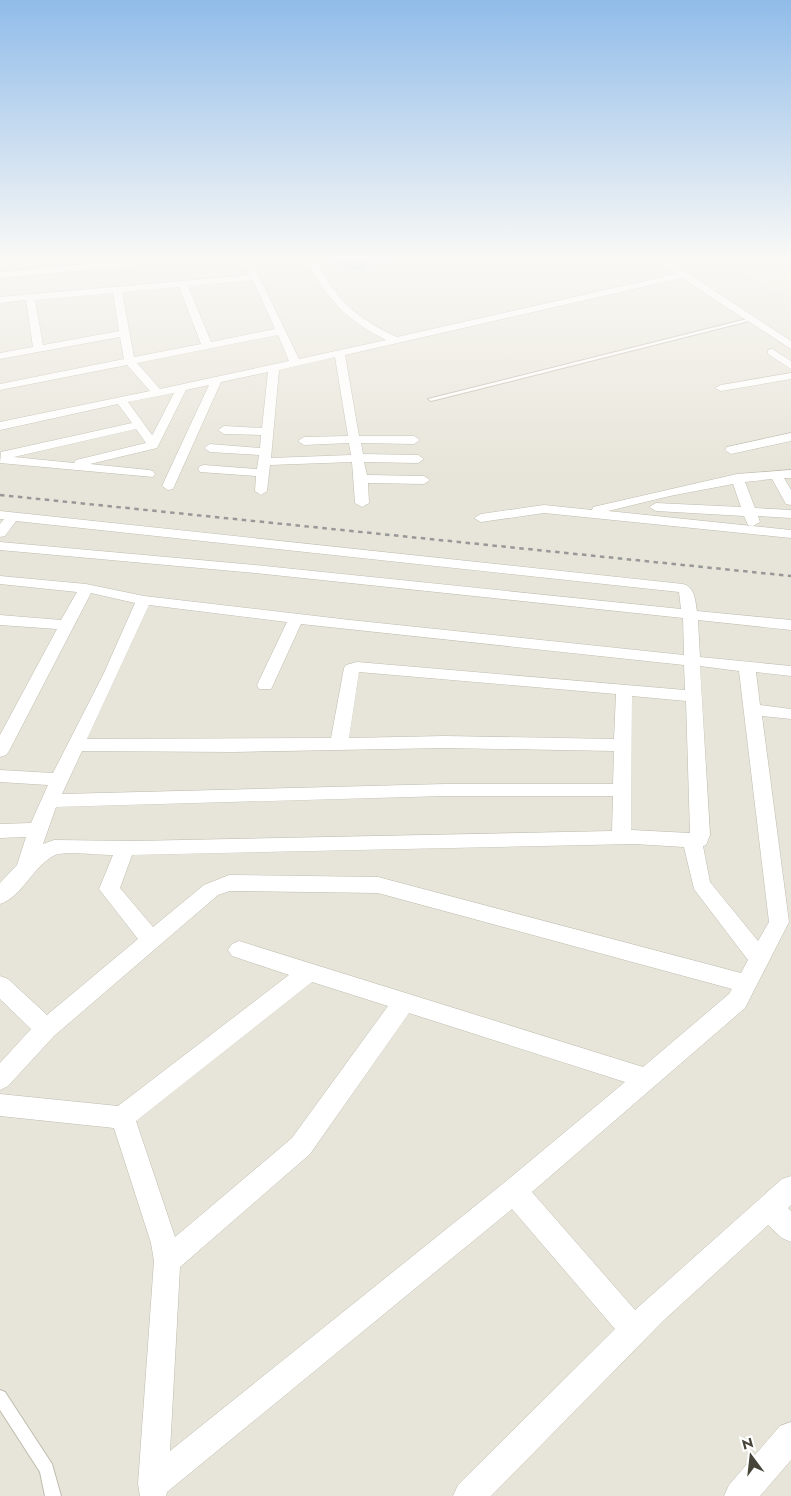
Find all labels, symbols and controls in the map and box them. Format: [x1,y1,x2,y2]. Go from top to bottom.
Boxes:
north arrow [726,1431,776,1481]
text: N [740,1432,756,1455]

